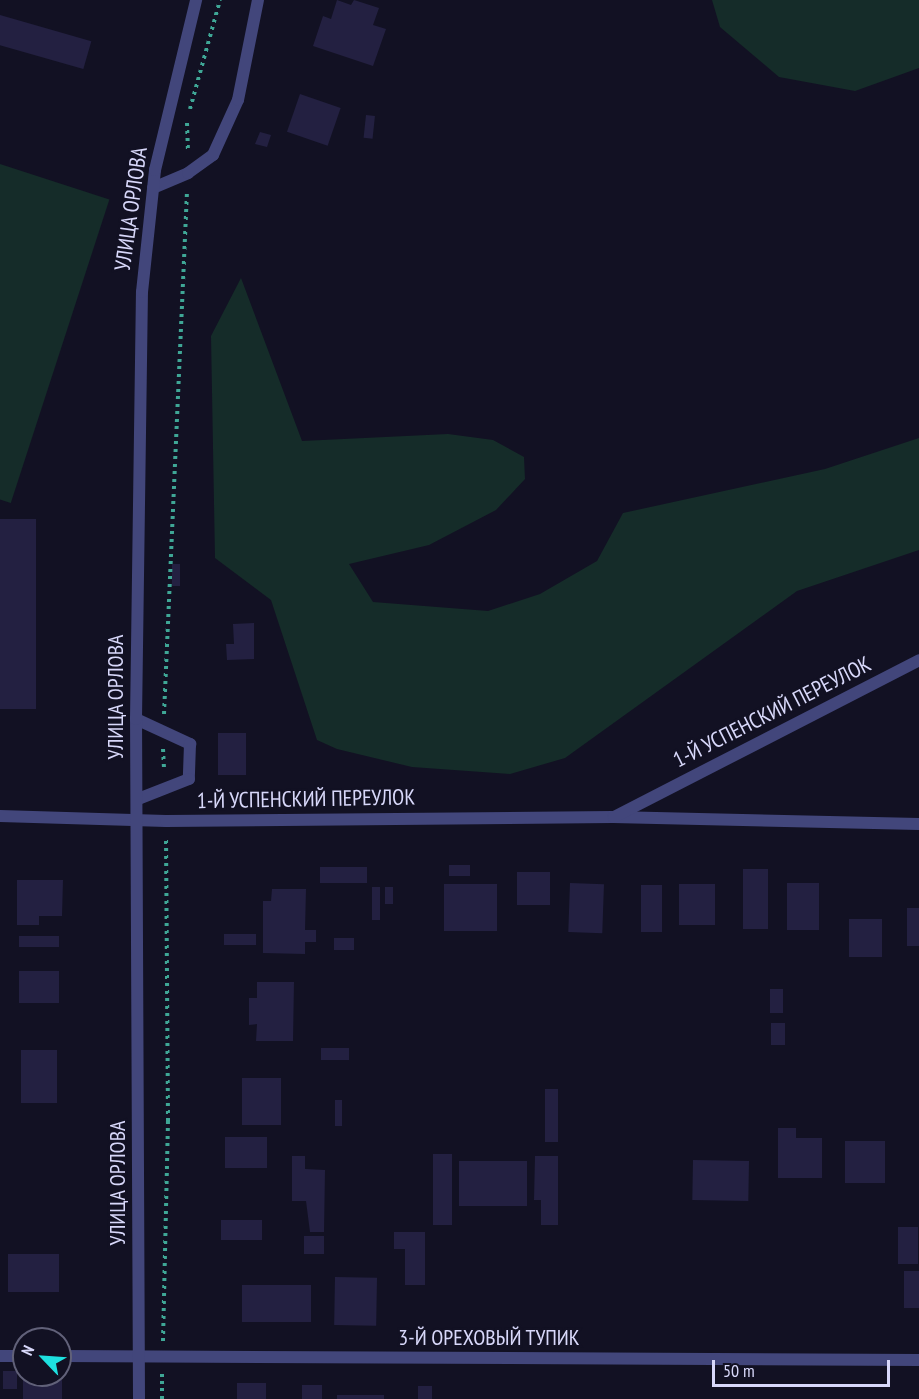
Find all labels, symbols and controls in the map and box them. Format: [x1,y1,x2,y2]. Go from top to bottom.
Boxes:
street label: УЛИЦА ОРЛОВА [109,145,153,273]
street label: УЛИЦА ОРЛОВА [103,634,129,760]
street label: 1-Й УСПЕНСКИЙ ПЕРЕУЛОК [669,651,875,773]
street label: 1-Й УСПЕНСКИЙ ПЕРЕУЛОК [196,784,416,814]
street label: УЛИЦА ОРЛОВА [105,1120,131,1246]
street label: 3-Й ОРЕХОВЫЙ ТУПИК [398,1325,580,1351]
north arrow [12,1327,72,1387]
text: N [17,1342,38,1358]
scale bar [715,1348,894,1386]
text: 50 m [723,1359,755,1382]

